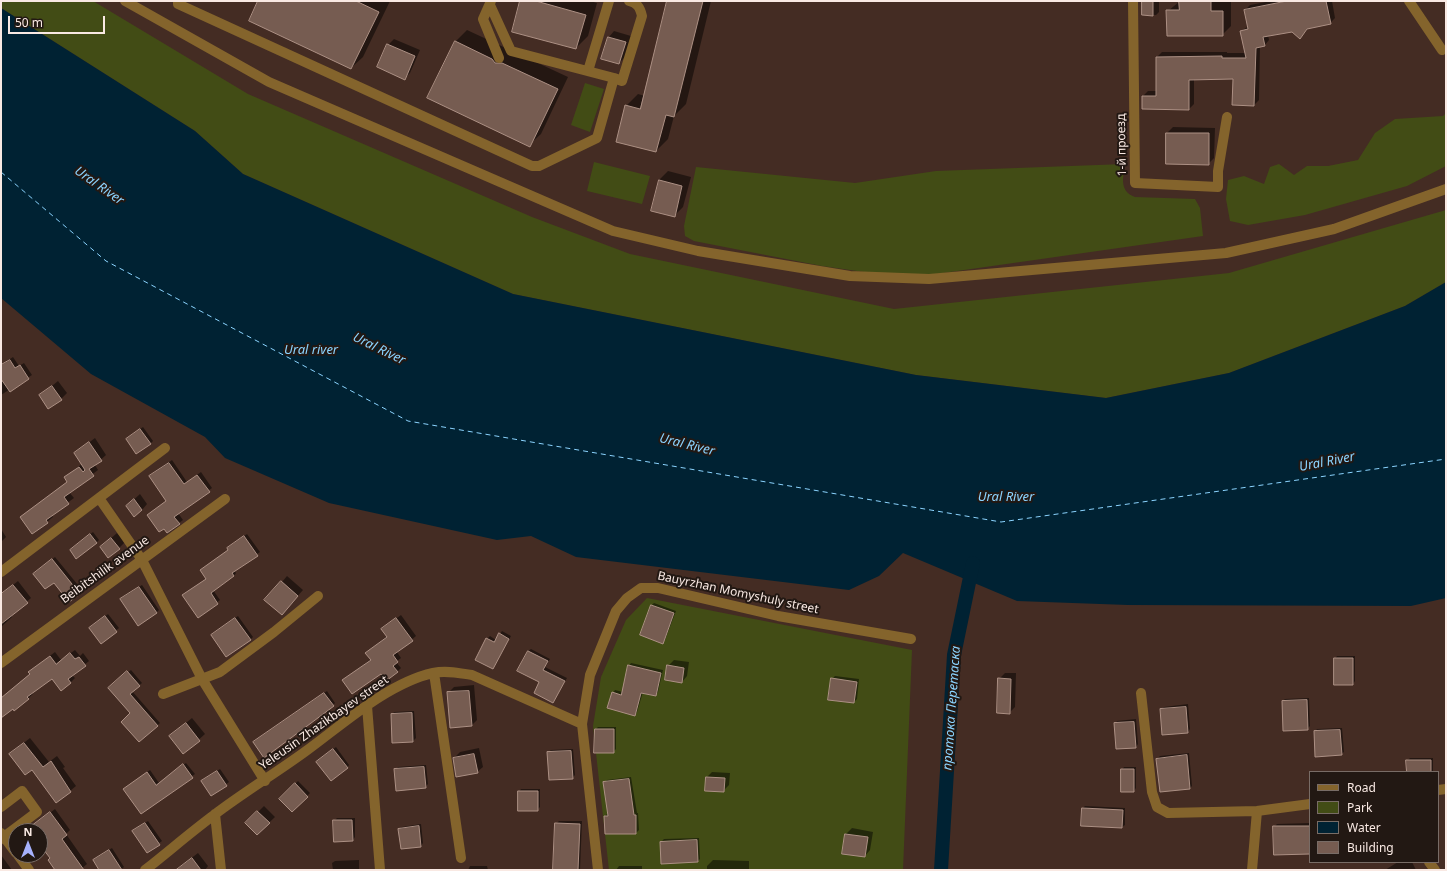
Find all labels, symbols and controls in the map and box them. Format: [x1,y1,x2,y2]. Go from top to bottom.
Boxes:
scale bar [10,8,107,34]
text: 50 m [15,14,43,31]
street label: 1-й проезд [1114,114,1130,176]
water label: Ural River [71,163,127,209]
water label: Ural River [350,330,408,368]
water label: Ural river [284,342,338,358]
water label: Ural River [658,431,716,459]
water label: Ural River [1298,449,1356,475]
water label: Ural River [978,489,1034,505]
street label: Beibitshilik avenue [58,533,152,607]
street label: Bauyrzhan Momyshuly street [656,569,820,617]
water label: протока Перетаска [940,645,964,771]
street label: Yeleusin Zhazikbayev street [257,673,391,773]
legend [1309,771,1439,863]
text: Road [1347,779,1376,796]
text: Park [1347,799,1372,816]
text: Water [1347,819,1381,836]
north arrow [8,823,48,863]
text: N [24,824,32,839]
text: Building [1347,839,1394,856]

